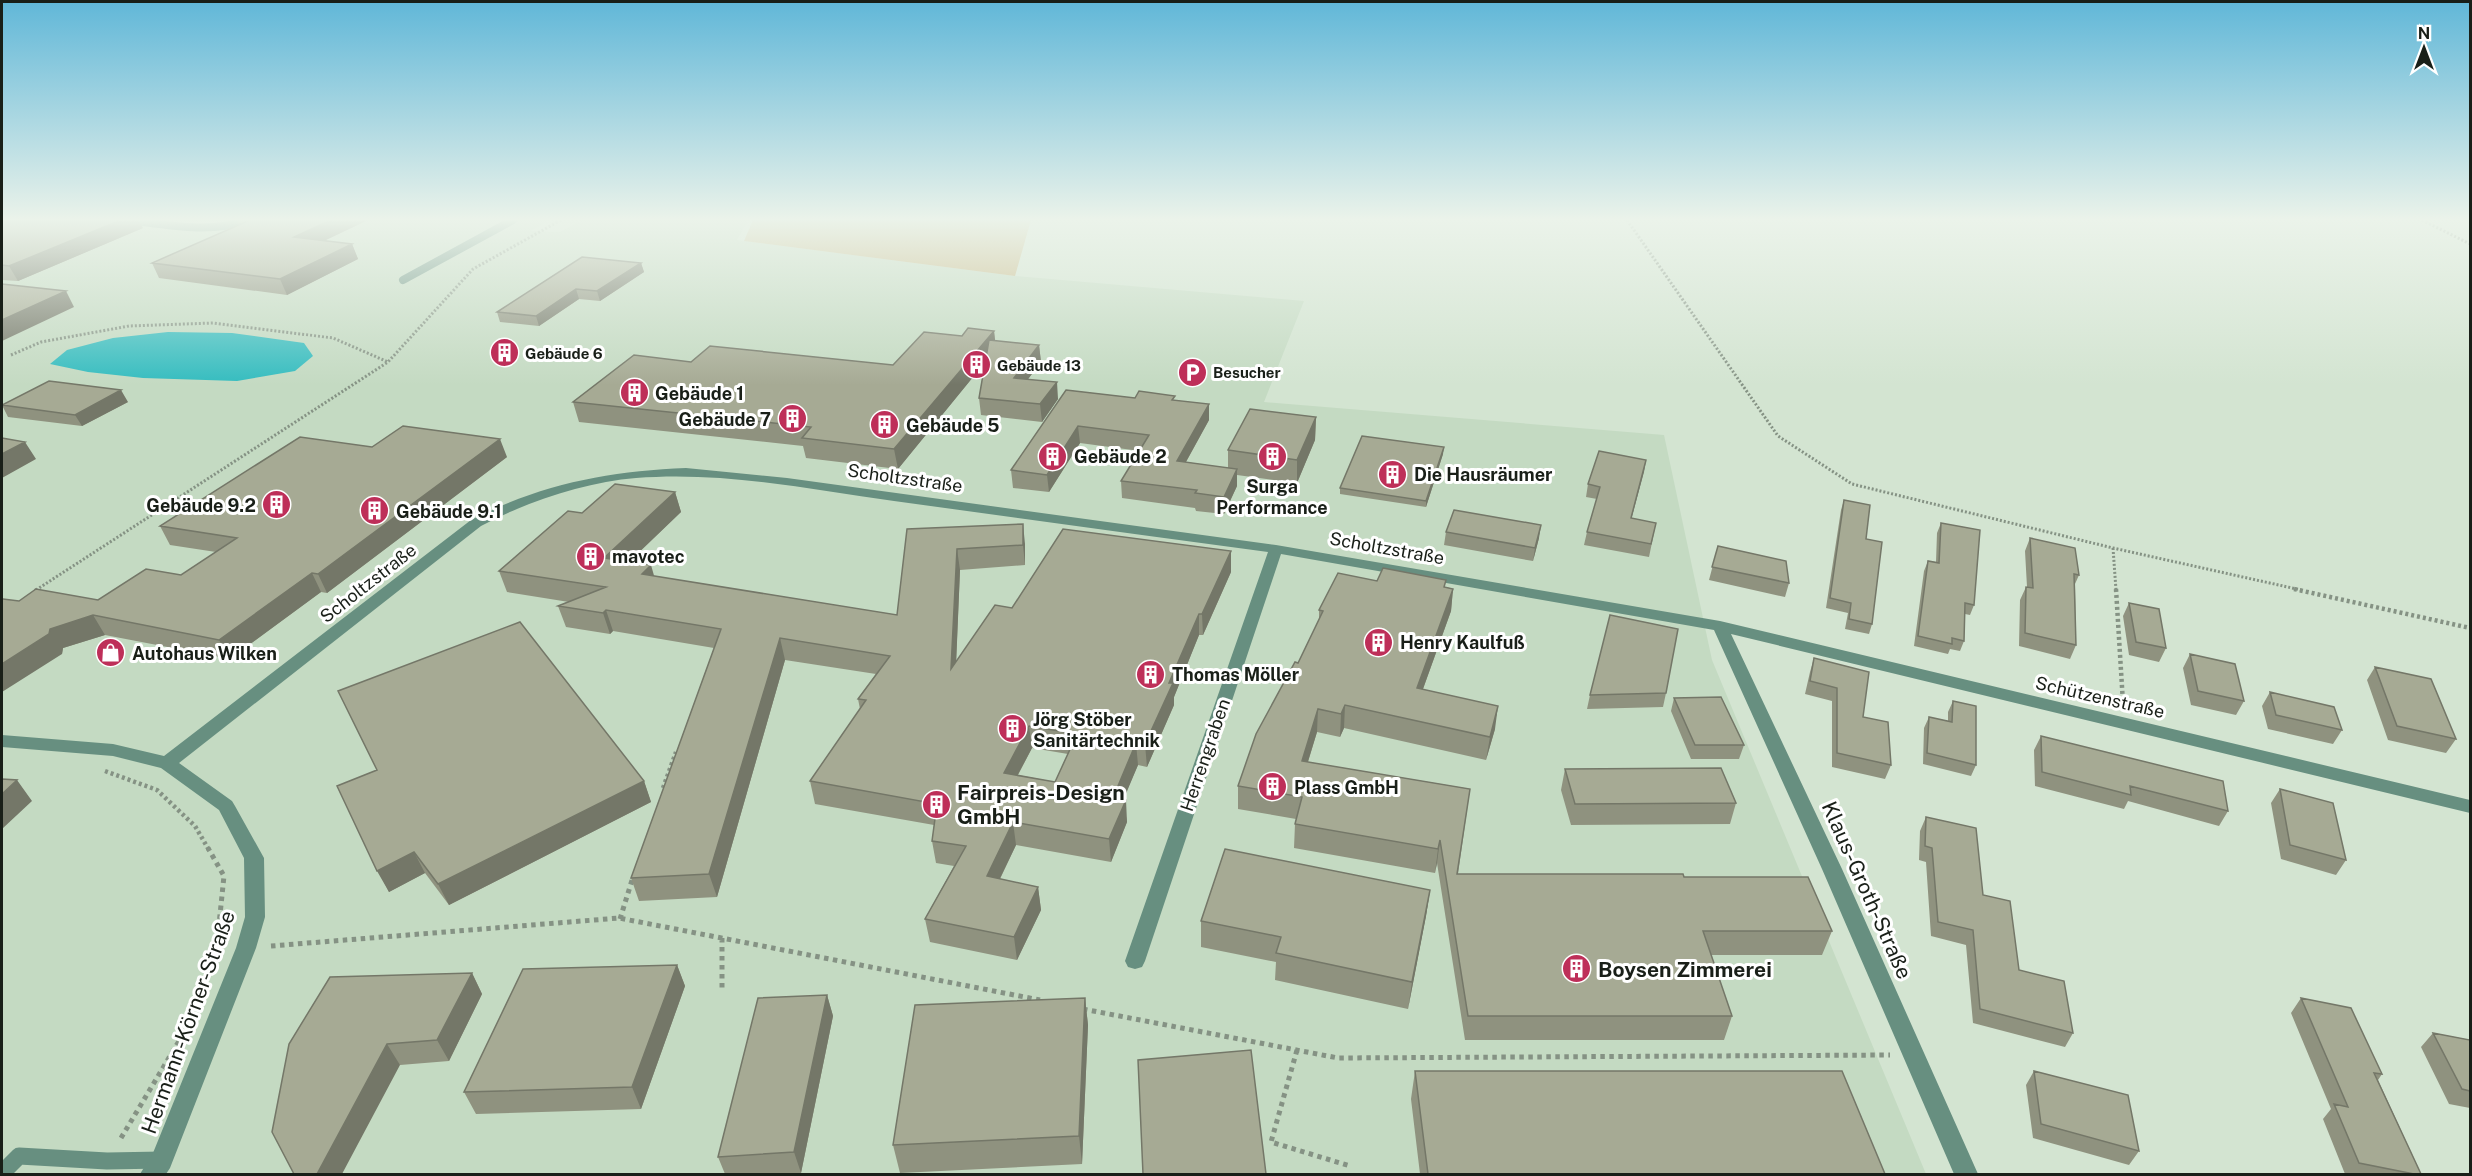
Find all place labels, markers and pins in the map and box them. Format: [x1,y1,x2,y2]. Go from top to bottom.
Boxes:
building icon: Gebäude 6 [488,337,520,369]
place label: Gebäude 6 [525,345,603,362]
building icon: Gebäude 13 [960,349,992,381]
parking icon: Besucher [1176,356,1208,388]
place label: Gebäude 13 [997,357,1081,374]
place label: Besucher [1213,364,1281,381]
building icon: Gebäude 1 [618,377,650,409]
place label: Gebäude 1 [655,383,744,404]
building icon: Gebäude 7 [776,403,808,435]
place label: Gebäude 7 [679,409,771,430]
building icon: Gebäude 5 [869,409,901,441]
place label: Gebäude 5 [906,415,999,436]
building icon: Gebäude 2 [1037,440,1069,472]
building icon: Surga Performance [1256,441,1288,473]
place label: Gebäude 2 [1074,446,1167,467]
building icon: Die Hausräumer [1377,458,1409,490]
place label: Die Hausräumer [1414,464,1553,485]
place label: Surga Performance [1216,476,1328,518]
building icon: Gebäude 9.2 [261,489,293,521]
place label: Gebäude 9.2 [146,495,256,516]
building icon: Gebäude 9.1 [359,495,391,527]
place label: Gebäude 9.1 [396,501,502,522]
building icon: mavotec [575,540,607,572]
place label: mavotec [612,546,685,567]
building icon: Henry Kaulfuß [1363,626,1395,658]
place label: Henry Kaulfuß [1400,632,1525,653]
shop icon: Autohaus Wilken [95,637,127,669]
place label: Autohaus Wilken [132,643,277,664]
building icon: Thomas Möller [1135,658,1167,690]
place label: Thomas Möller [1172,664,1300,685]
place label: Jörg Stöber Sanitärtechnik [1033,709,1161,751]
building icon: Jörg Stöber Sanitärtechnik [996,713,1028,745]
building icon: Plass GmbH [1257,771,1289,803]
place label: Plass GmbH [1294,777,1399,798]
place label: Fairpreis-Design GmbH [957,780,1125,829]
building icon: Fairpreis-Design GmbH [920,788,952,820]
building icon: Boysen Zimmerei [1561,953,1593,985]
place label: Boysen Zimmerei [1598,957,1772,982]

